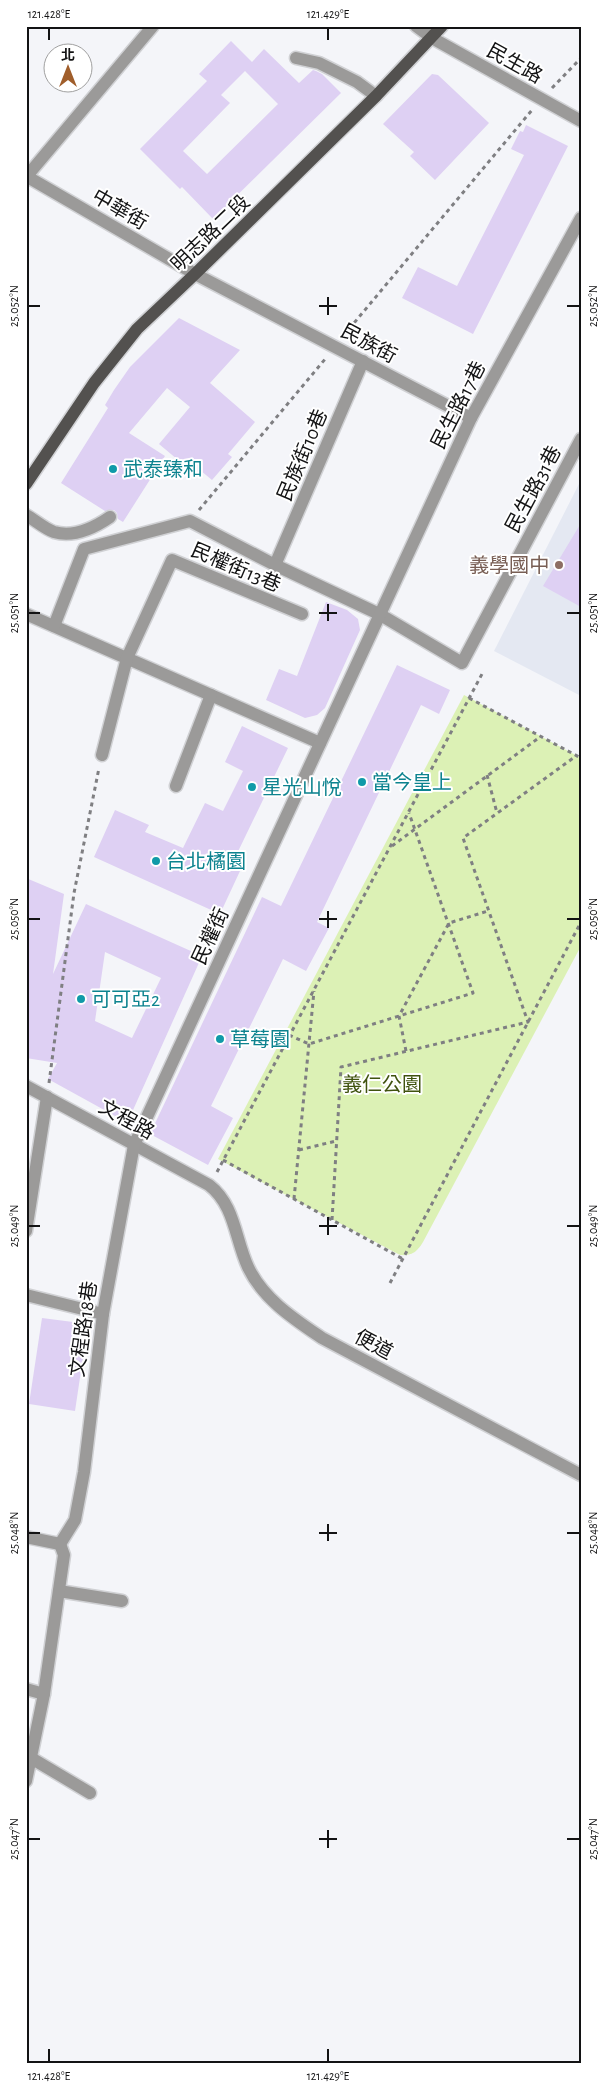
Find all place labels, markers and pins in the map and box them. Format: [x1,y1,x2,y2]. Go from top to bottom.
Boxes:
place label: 武泰臻和 [123,459,203,480]
marker: 武泰臻和 [107,463,119,475]
place label: 義學國中 [469,555,549,576]
marker: 義學國中 [553,559,565,571]
place label: 當今皇上 [372,772,452,793]
marker: 當今皇上 [356,776,368,788]
place label: 星光山悅 [262,777,342,798]
marker: 星光山悅 [246,781,258,793]
place label: 台北橘園 [166,851,246,872]
marker: 台北橘園 [150,855,162,867]
place label: 可可亞2 [91,990,160,1010]
marker: 可可亞2 [75,993,87,1005]
place label: 草莓園 [230,1029,290,1050]
marker: 草莓園 [214,1033,226,1045]

